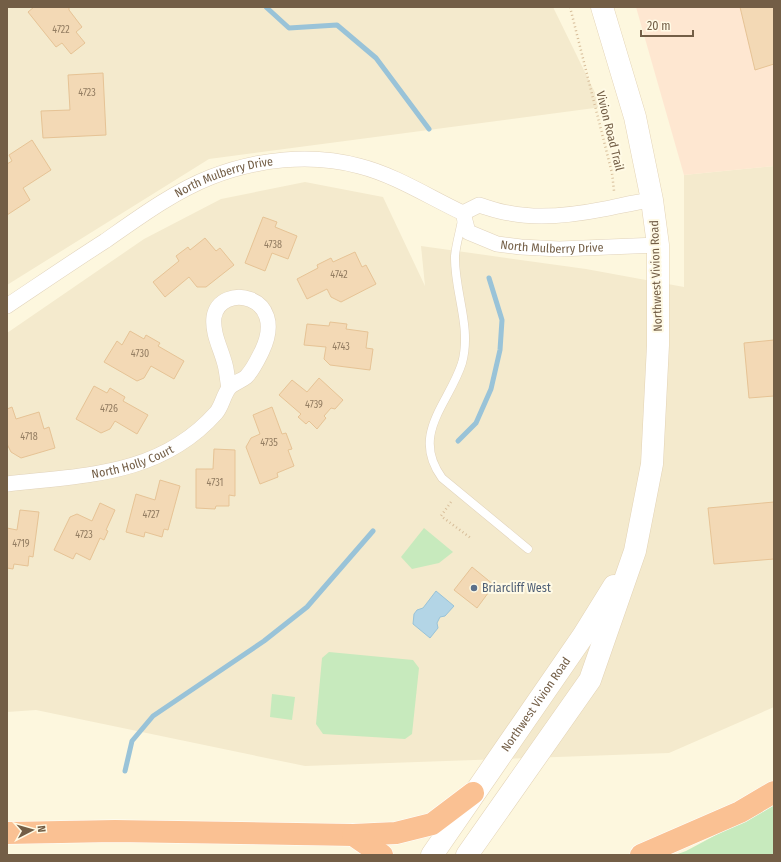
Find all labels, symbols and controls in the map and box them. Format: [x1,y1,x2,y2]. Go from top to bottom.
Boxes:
scale bar [641,12,693,38]
text: 20 m [647,19,671,33]
house number: 4722 [52,24,70,36]
house number: 4723 [78,87,96,99]
street label: Vivion Road Trail [593,90,627,172]
street label: North Mulberry Drive [172,154,274,200]
street label: Northwest Vivion Road [647,220,665,332]
street label: North Mulberry Drive [500,237,604,256]
house number: 4738 [264,239,282,251]
house number: 4742 [330,269,348,281]
house number: 4743 [332,341,350,353]
house number: 4730 [131,348,149,360]
house number: 4739 [305,399,323,411]
house number: 4726 [100,403,118,415]
house number: 4718 [20,431,38,443]
house number: 4735 [260,437,278,449]
street label: North Holly Court [91,442,176,481]
house number: 4731 [207,477,223,489]
house number: 4727 [143,509,159,521]
house number: 4723 [75,529,93,541]
house number: 4719 [12,538,30,550]
place label: Briarcliff West [482,581,551,595]
marker: Briarcliff West [469,583,479,593]
street label: Northwest Vivion Road [498,654,573,754]
north arrow [12,810,52,850]
text: N [35,825,48,833]

